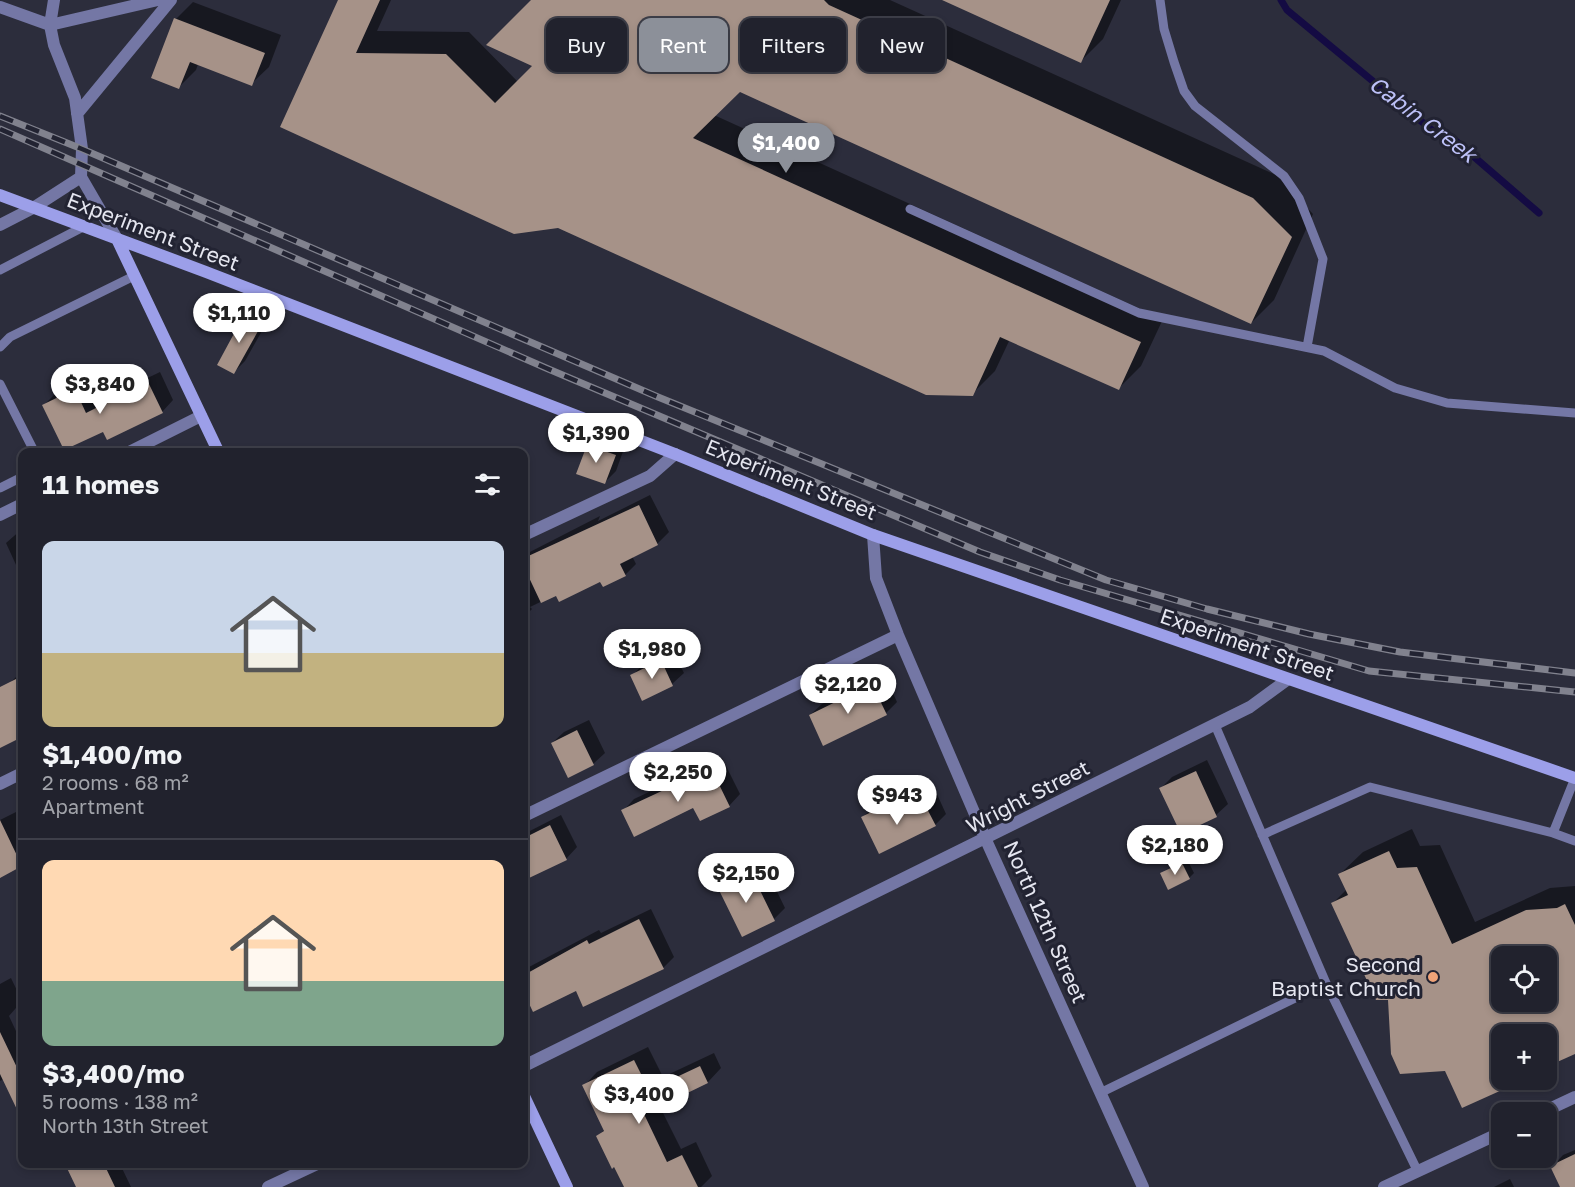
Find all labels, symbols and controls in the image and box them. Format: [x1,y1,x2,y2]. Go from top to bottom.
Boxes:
chip: Buy [546,18,627,72]
chip: Rent [639,18,728,72]
chip: Filters [740,18,846,72]
chip: New [858,18,945,72]
water label: Cabin Creek [1364,70,1484,169]
pin: $1,400 [737,123,835,174]
text: $1,400 [752,130,820,154]
street label: Experiment Street [63,186,243,276]
pin: $1,110 [190,293,288,344]
text: $1,110 [207,300,271,324]
pin: $3,840 [51,364,149,415]
text: $3,840 [65,371,135,395]
pin: $1,390 [547,413,645,464]
text: $1,390 [562,420,630,444]
street label: Experiment Street [702,433,881,525]
icon: filters [471,468,504,501]
text: 11 homes [42,469,159,500]
icon: home [219,580,327,688]
street label: Experiment Street [1157,602,1338,686]
pin: $1,980 [603,629,701,680]
text: $1,980 [618,636,686,660]
pin: $2,120 [799,664,897,715]
text: $2,120 [814,671,882,695]
text: $1,400/mo [42,739,182,770]
pin: $2,250 [629,752,727,803]
street label: Wright Street [962,754,1094,838]
text: $2,250 [643,759,713,783]
text: 2 rooms · 68 m² [42,770,189,794]
pin: $943 [861,775,933,826]
text: $943 [872,782,922,806]
text: Apartment [42,794,145,818]
pin: $2,180 [1126,825,1224,876]
text: $2,180 [1141,832,1209,856]
street label: North 12th Street [998,836,1093,1007]
pin: $2,150 [697,853,795,904]
text: $2,150 [712,860,780,884]
icon: home [219,899,327,1007]
map controls [1491,946,1557,1168]
button: locate [1491,946,1557,1012]
place label: Second Baptist Church [1271,951,1421,1001]
marker: Second Baptist Church [1426,970,1440,984]
button: + [1491,1024,1557,1090]
text: $3,400/mo [42,1058,184,1089]
pin: $3,400 [590,1074,688,1125]
text: $3,400 [604,1081,674,1105]
text: 5 rooms · 138 m² [42,1089,198,1113]
button: − [1491,1102,1557,1168]
text: North 13th Street [42,1113,209,1137]

